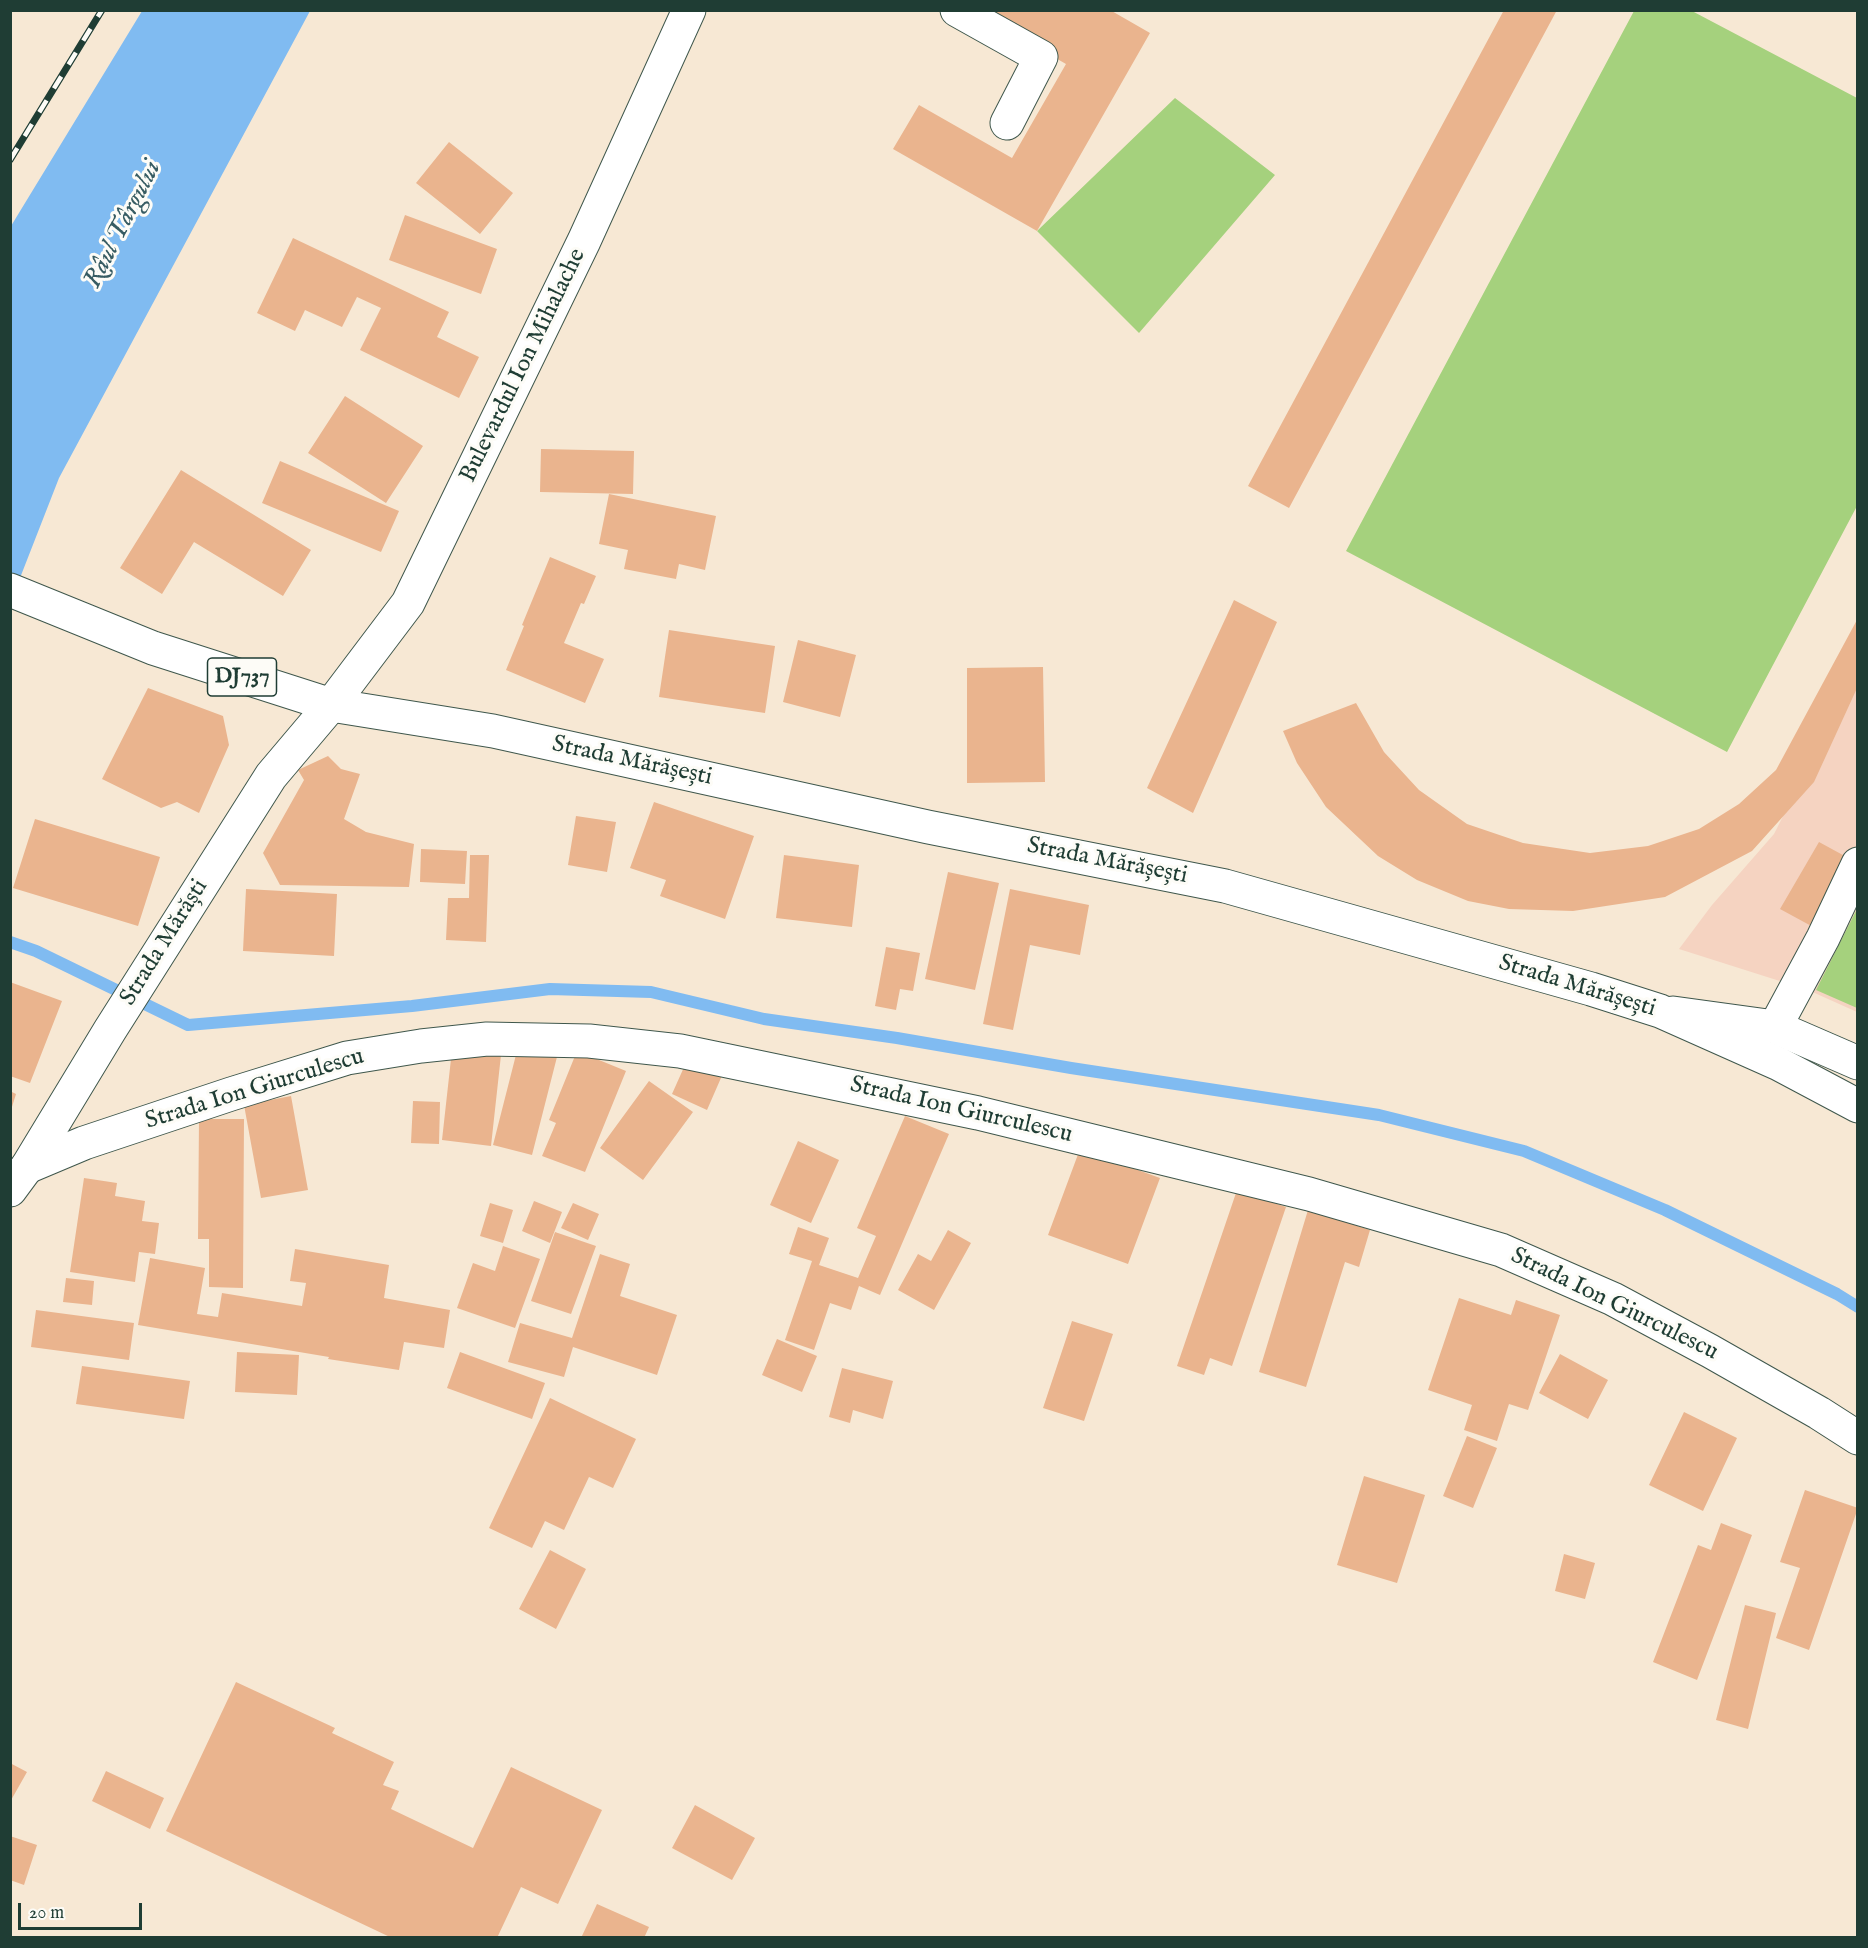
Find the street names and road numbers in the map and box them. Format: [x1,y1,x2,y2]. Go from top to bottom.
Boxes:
street label: Bulevardul Ion Mihalache [455,244,593,488]
road number: DJ737 [208,658,276,696]
street label: Strada Mărășești [549,731,715,793]
street label: Strada Mărășești [1024,832,1190,892]
street label: Strada Mărăști [115,875,215,1011]
street label: Strada Mărășești [1495,949,1659,1025]
street label: Strada Ion Giurculescu [142,1043,368,1137]
street label: Strada Ion Giurculescu [847,1071,1075,1151]
street label: Strada Ion Giurculescu [1506,1242,1722,1368]

